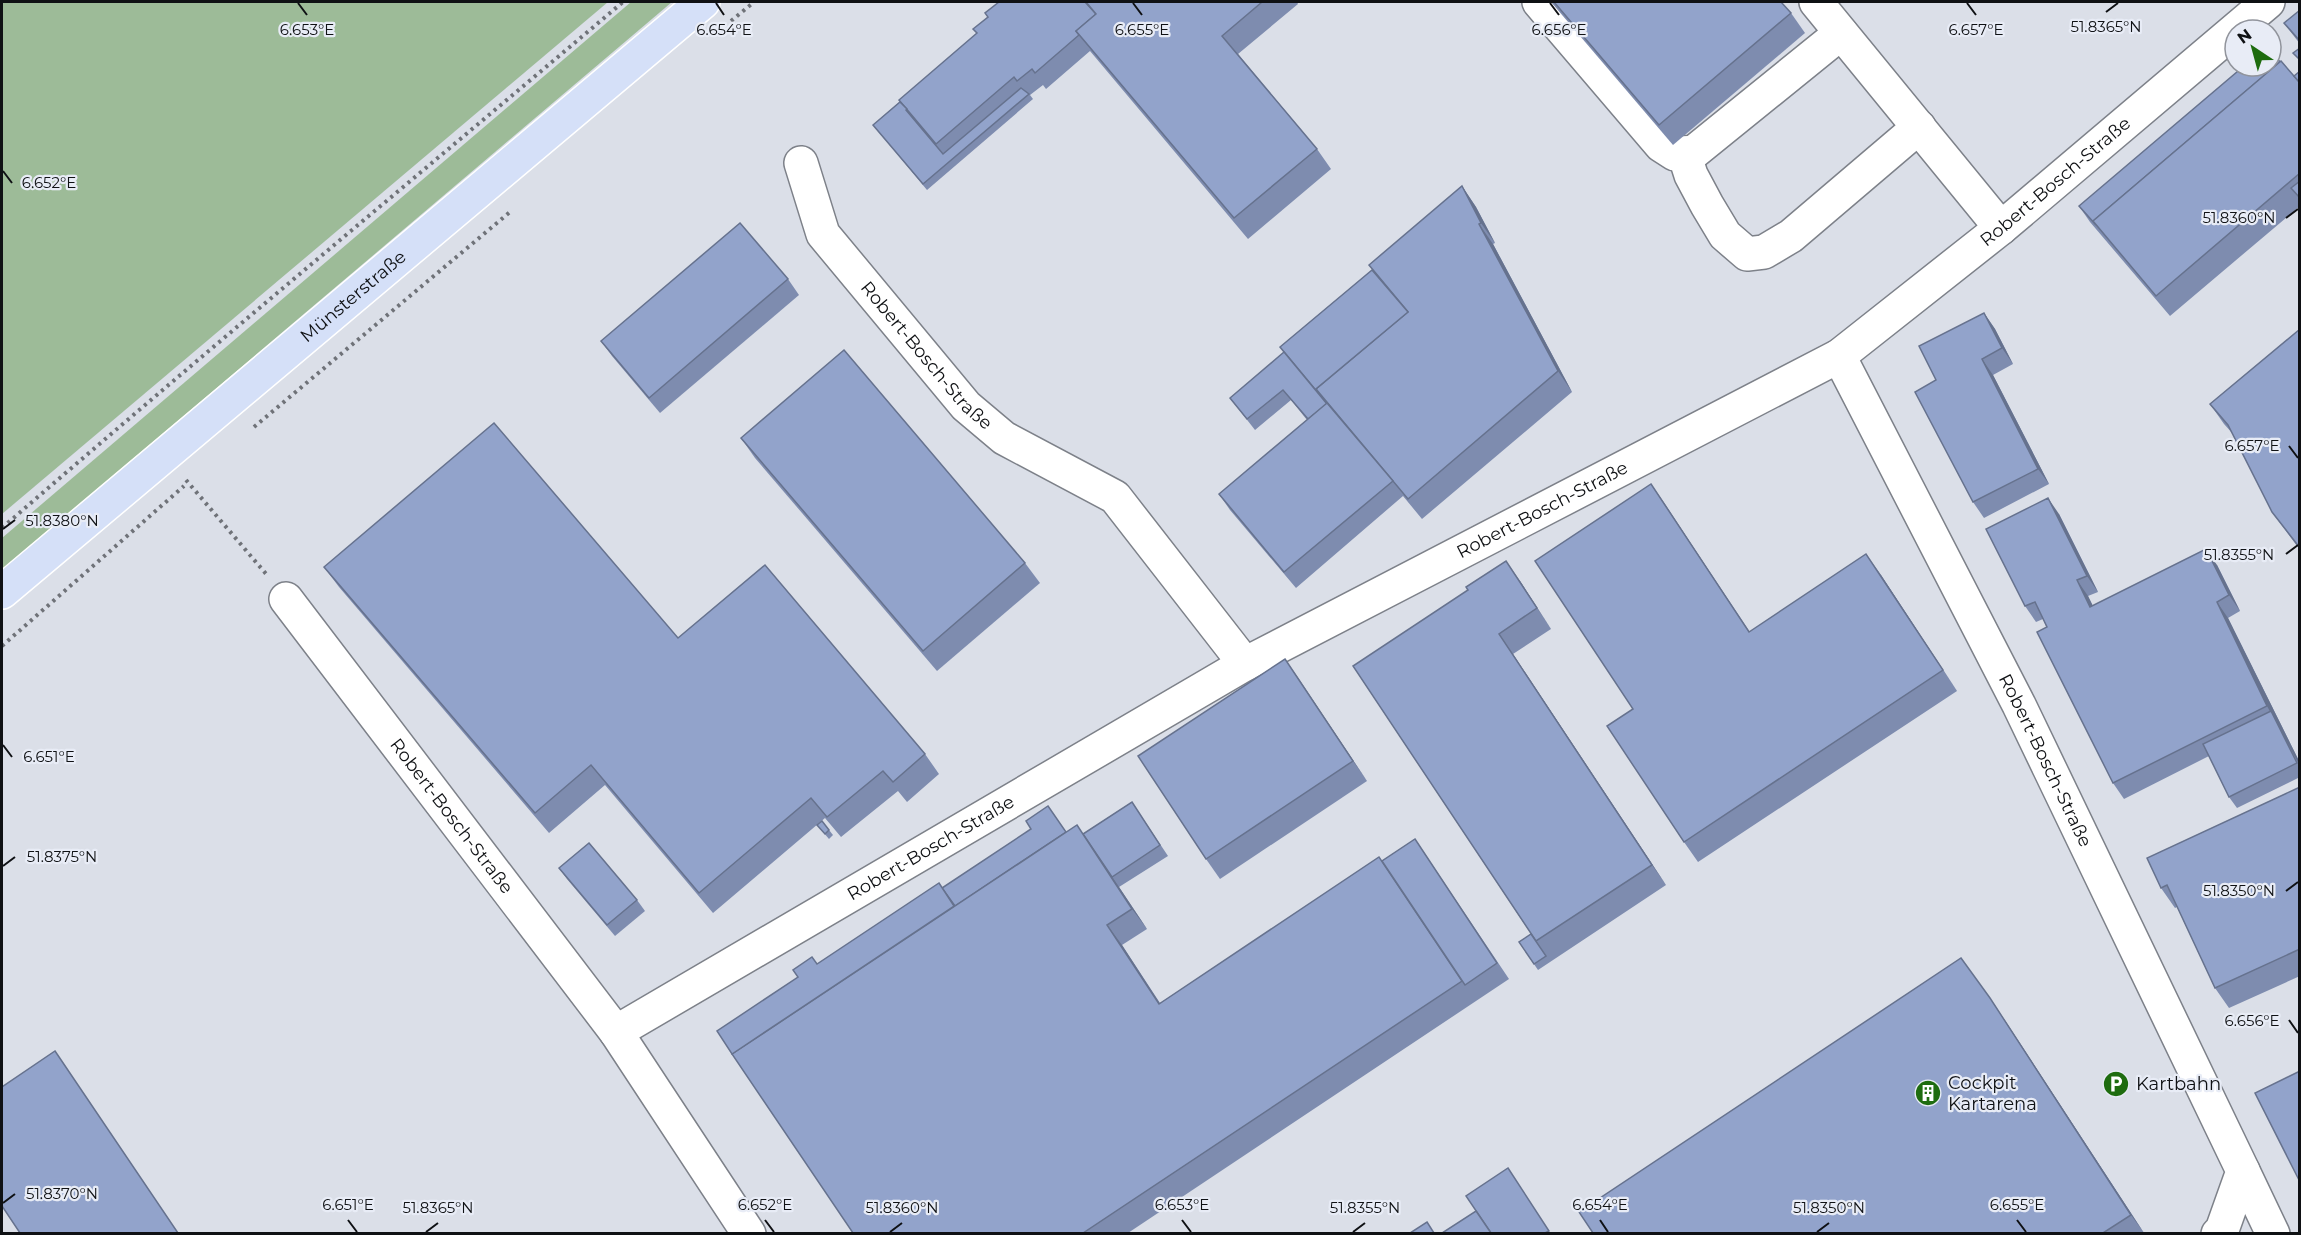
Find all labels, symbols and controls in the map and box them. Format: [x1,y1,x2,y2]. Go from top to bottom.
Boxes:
text: 51.8365°N [2070,17,2142,36]
north arrow [2223,18,2283,78]
text: 6.653°E [280,20,334,39]
text: 6.654°E [696,20,752,39]
text: 6.655°E [1115,20,1169,39]
text: 6.656°E [1531,20,1587,39]
text: 6.657°E [1949,20,2003,39]
text: N [2234,25,2255,48]
street label: Robert-Bosch-Straße [1976,112,2135,251]
text: 6.652°E [22,173,76,192]
text: 51.8360°N [2203,208,2275,227]
street label: Münsterstraße [296,246,411,347]
street label: Robert-Bosch-Straße [856,277,997,434]
text: 6.657°E [2225,436,2279,455]
street label: Robert-Bosch-Straße [1453,456,1632,563]
text: 51.8380°N [25,511,99,530]
text: 51.8355°N [2204,545,2274,564]
street label: Robert-Bosch-Straße [1994,670,2097,851]
street label: Robert-Bosch-Straße [385,734,518,898]
text: 6.651°E [23,747,75,766]
street label: Robert-Bosch-Straße [843,790,1018,905]
text: 51.8375°N [27,847,97,866]
text: 51.8350°N [2203,881,2275,900]
text: 6.656°E [2224,1011,2280,1030]
parking icon: Kartbahn [2101,1069,2131,1099]
place label: Cockpit Kartarena [1948,1072,2037,1115]
place label: Kartbahn [2136,1073,2221,1095]
building icon: Cockpit Kartarena [1913,1078,1943,1108]
text: 51.8370°N [26,1184,98,1203]
text: 6.651°E [322,1195,374,1214]
text: 6.652°E [738,1195,792,1214]
text: 6.653°E [1155,1195,1209,1214]
text: 6.654°E [1572,1195,1628,1214]
text: 6.655°E [1990,1195,2044,1214]
text: 51.8365°N [402,1198,474,1217]
text: 51.8360°N [866,1198,938,1217]
text: 51.8355°N [1330,1198,1400,1217]
text: 51.8350°N [1793,1198,1865,1217]

